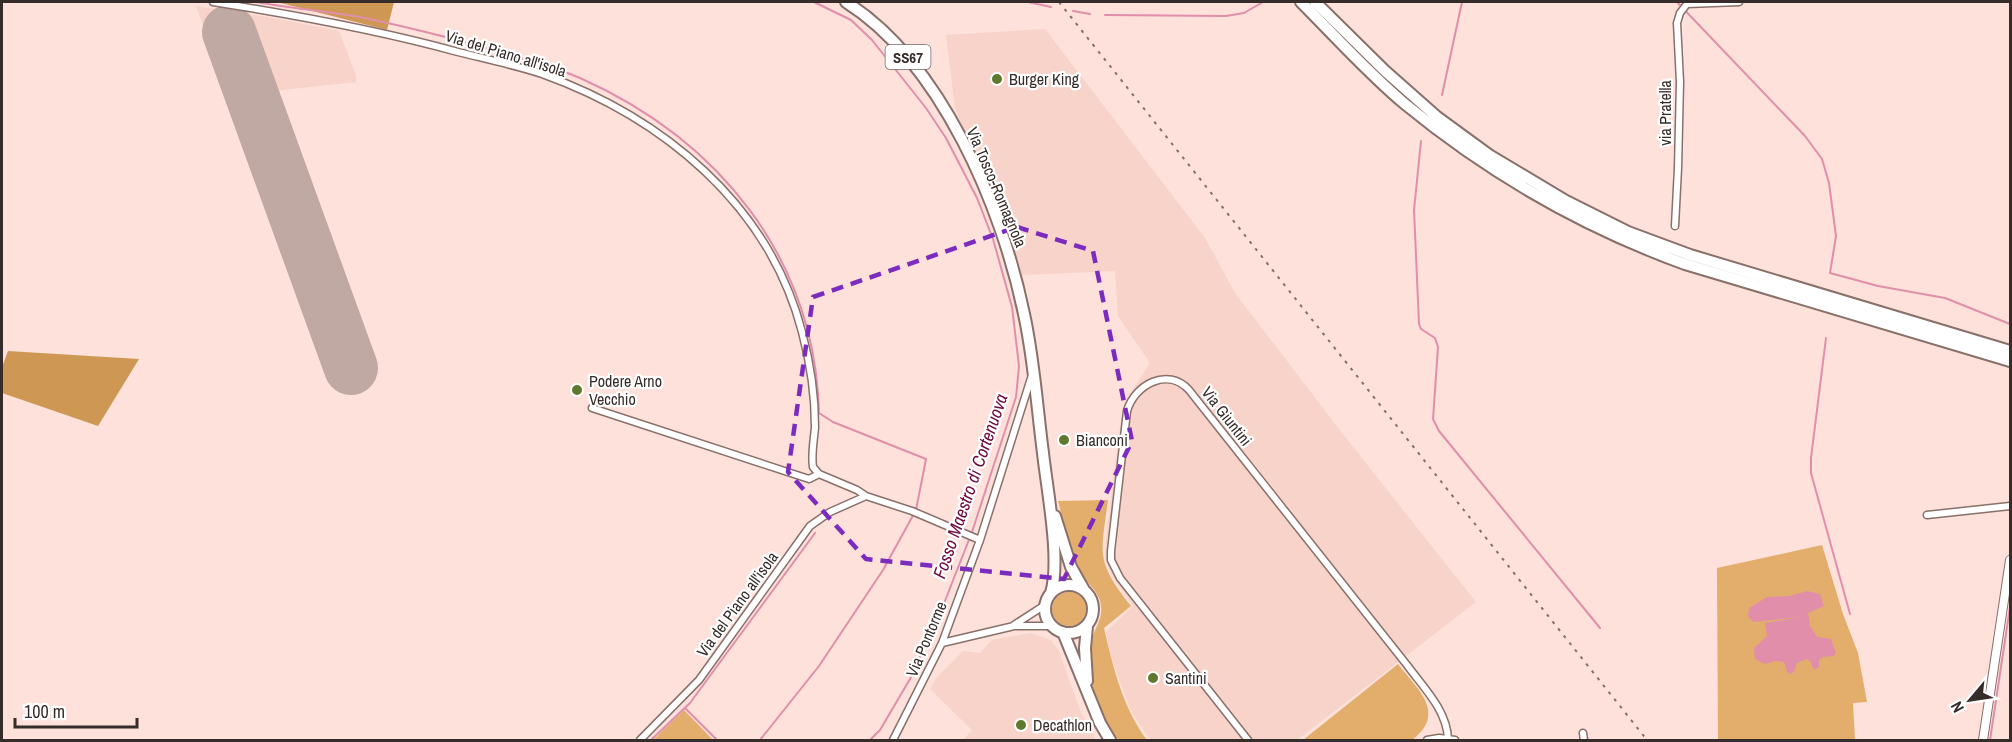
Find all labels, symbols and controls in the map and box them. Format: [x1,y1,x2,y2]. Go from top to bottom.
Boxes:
street label: Via del Piano all'isola [443,24,570,82]
road number: SS67 [886,45,930,69]
place label: Burger King [1009,68,1080,90]
marker: Burger King [990,72,1004,86]
street label: via Pratella [1654,79,1676,146]
street label: Via Tosco-Romagnola [962,124,1033,251]
place label: Podere Arno Vecchio [589,370,662,410]
street label: Via Giuntini [1197,382,1257,450]
marker: Podere Arno Vecchio [570,383,584,397]
water label: Fosso Maestro di Cortenuova [927,390,1013,582]
place label: Bianconi [1076,429,1128,451]
marker: Bianconi [1057,433,1071,447]
street label: Via del Piano all'isola [691,546,783,661]
street label: Via Pontorme [900,598,952,680]
place label: Santini [1165,667,1207,689]
north arrow [1940,670,2000,730]
marker: Santini [1146,671,1160,685]
scale bar [15,691,136,729]
text: N [1945,698,1969,717]
text: 100 m [24,699,65,724]
place label: Decathlon [1033,714,1092,736]
marker: Decathlon [1014,718,1028,732]

